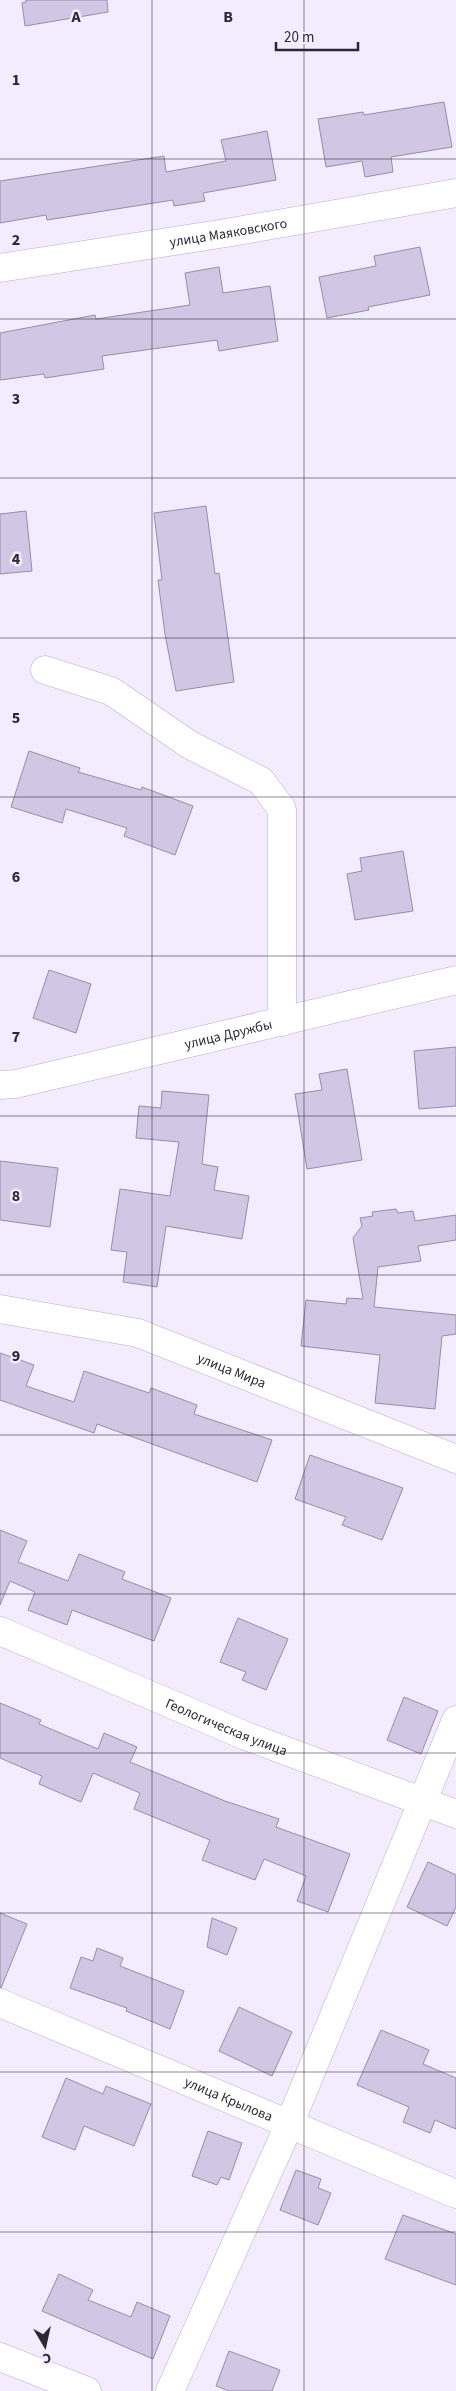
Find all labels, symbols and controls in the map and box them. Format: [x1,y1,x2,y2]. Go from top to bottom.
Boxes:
text: A [70,6,81,28]
text: B [223,6,233,28]
scale bar [276,20,358,52]
text: 20 m [284,27,314,48]
text: 1 [12,69,20,91]
street label: улица Маяковского [168,214,289,253]
text: 2 [12,229,20,251]
text: 3 [12,388,20,410]
text: 4 [12,548,21,570]
text: 5 [12,707,20,729]
text: 6 [12,866,20,888]
street label: улица Дружбы [182,1015,274,1055]
text: 7 [12,1026,20,1048]
text: 8 [12,1185,20,1207]
text: 9 [12,1345,20,1367]
street label: улица Мира [194,1348,269,1394]
street label: Геологическая улица [162,1694,290,1761]
street label: улица Крылова [181,2072,276,2127]
north arrow [20,2321,70,2371]
text: С [41,2347,52,2368]

